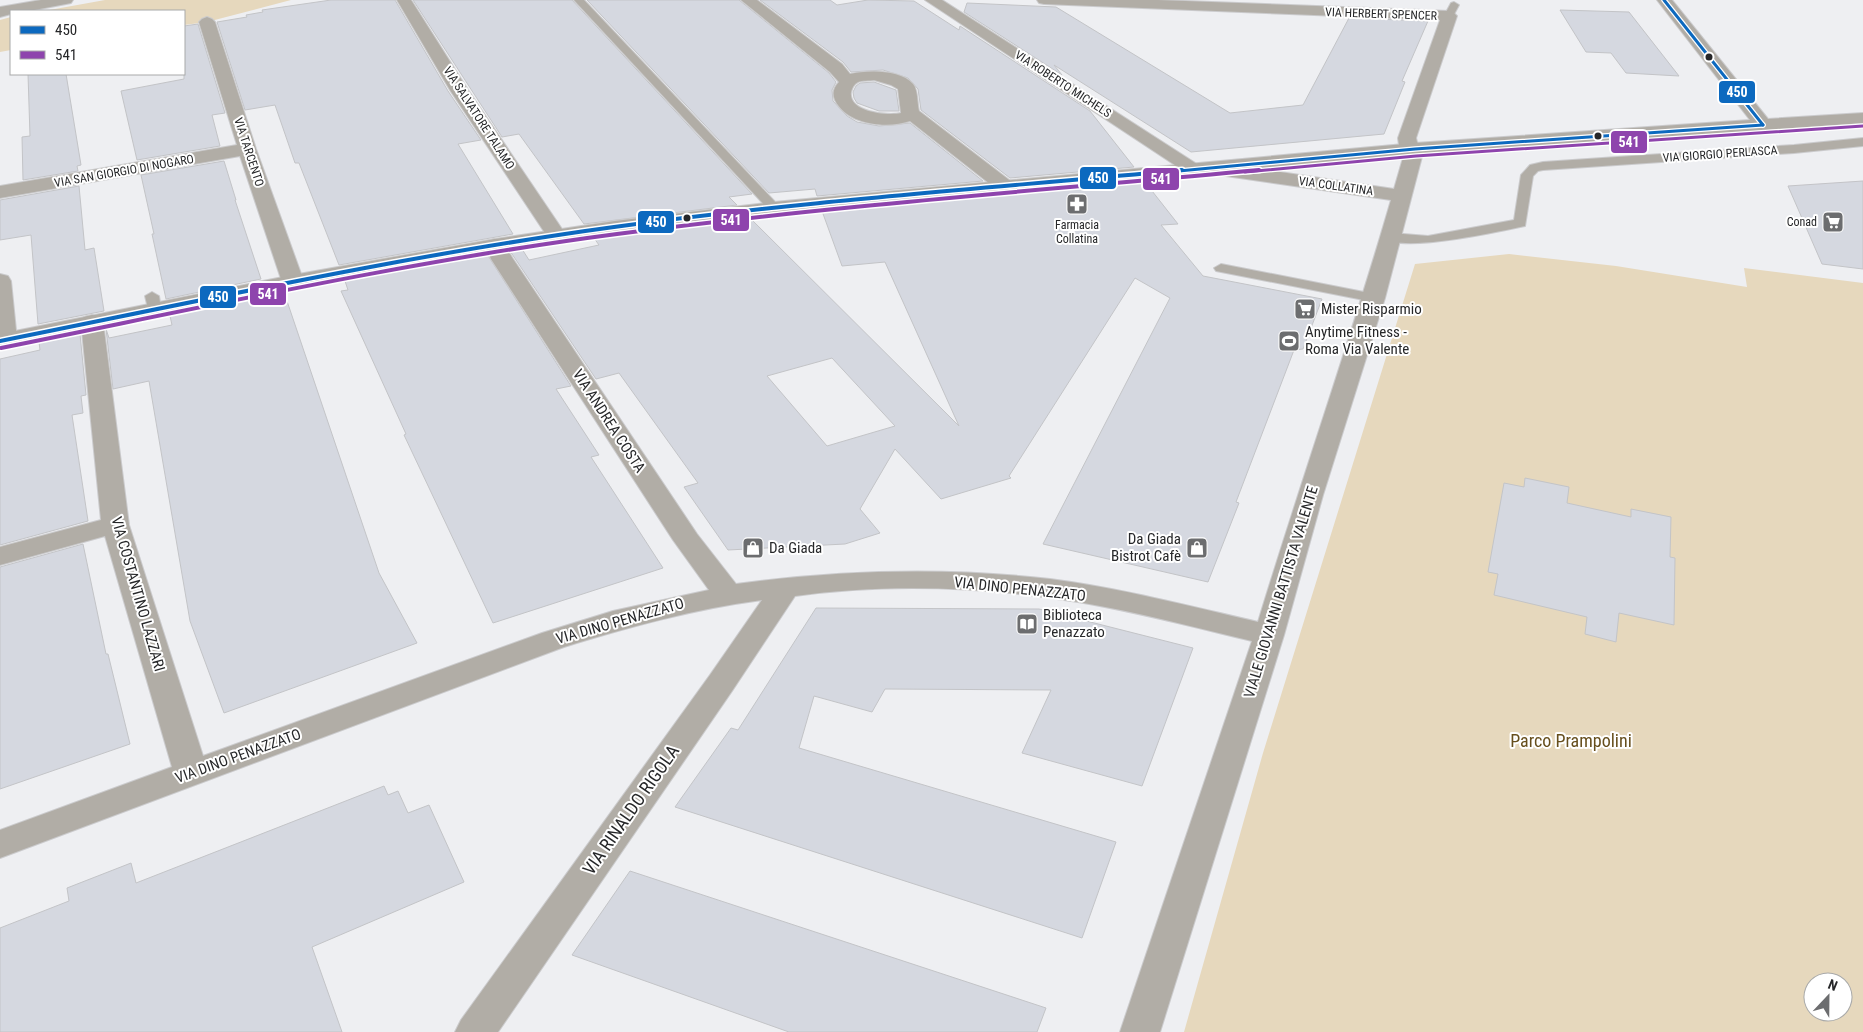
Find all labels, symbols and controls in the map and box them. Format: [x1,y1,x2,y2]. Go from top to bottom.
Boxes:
street label: VIA HERBERT SPENCER [1325,5,1438,23]
legend [10,10,185,75]
text: 450 [55,21,77,39]
text: 541 [55,46,77,64]
street label: VIA ROBERTO MICHELS [1012,48,1114,120]
unlabelled marker [1704,52,1714,62]
street label: VIA SALVATORE TALAMO [441,64,517,172]
line badge: 450 [1718,80,1756,104]
text: 450 [1726,84,1748,100]
street label: VIA TARCENTO [231,116,267,188]
line badge: 541 [1610,130,1648,154]
unlabelled marker [1593,131,1603,141]
text: 541 [1618,134,1640,150]
street label: VIA GIORGIO PERLASCA [1662,143,1778,165]
street label: VIA SAN GIORGIO DI NOGARO [53,152,195,190]
line badge: 450 [1079,166,1117,190]
line badge: 541 [1142,167,1180,191]
text: 450 [1087,170,1109,186]
text: 541 [1150,171,1172,187]
street label: VIA COLLATINA [1298,174,1374,198]
pharmacy icon: Farmacia Collatina [1065,192,1089,216]
line badge: 541 [712,208,750,232]
line badge: 450 [637,210,675,234]
supermarket icon: Conad [1821,210,1845,234]
text: 541 [720,212,742,228]
unlabelled marker [682,213,692,223]
text: 450 [645,214,667,230]
place label: Conad [1787,215,1817,229]
place label: Farmacia Collatina [1055,218,1099,246]
line badge: 541 [249,282,287,306]
line badge: 450 [199,285,237,309]
text: 541 [257,286,279,302]
text: 450 [207,289,229,305]
supermarket icon: Mister Risparmio [1293,297,1317,321]
place label: Mister Risparmio [1321,300,1422,318]
place label: Anytime Fitness - Roma Via Valente [1305,323,1409,358]
sports icon: Anytime Fitness - Roma Via Valente [1277,329,1301,353]
street label: VIA ANDREA COSTA [569,366,649,476]
street label: VIALE GIOVANNI BATTISTA VALENTE [1240,484,1322,700]
street label: VIA COSTANTINO LAZZARI [107,515,169,673]
place label: Da Giada Bistrot Cafè [1111,530,1181,565]
shop icon: Da Giada [741,536,765,560]
shop icon: Da Giada Bistrot Cafè [1185,536,1209,560]
place label: Da Giada [769,539,822,557]
street label: VIA DINO PENAZZATO [953,573,1087,605]
street label: VIA DINO PENAZZATO [554,594,686,648]
place label: Biblioteca Penazzato [1043,606,1105,641]
library icon: Biblioteca Penazzato [1015,612,1039,636]
street label: VIA DINO PENAZZATO [173,725,303,787]
park label: Parco Prampolini [1510,730,1632,751]
street label: VIA RINALDO RIGOLA [578,740,684,879]
north arrow [1803,972,1853,1022]
text: N [1826,976,1840,994]

